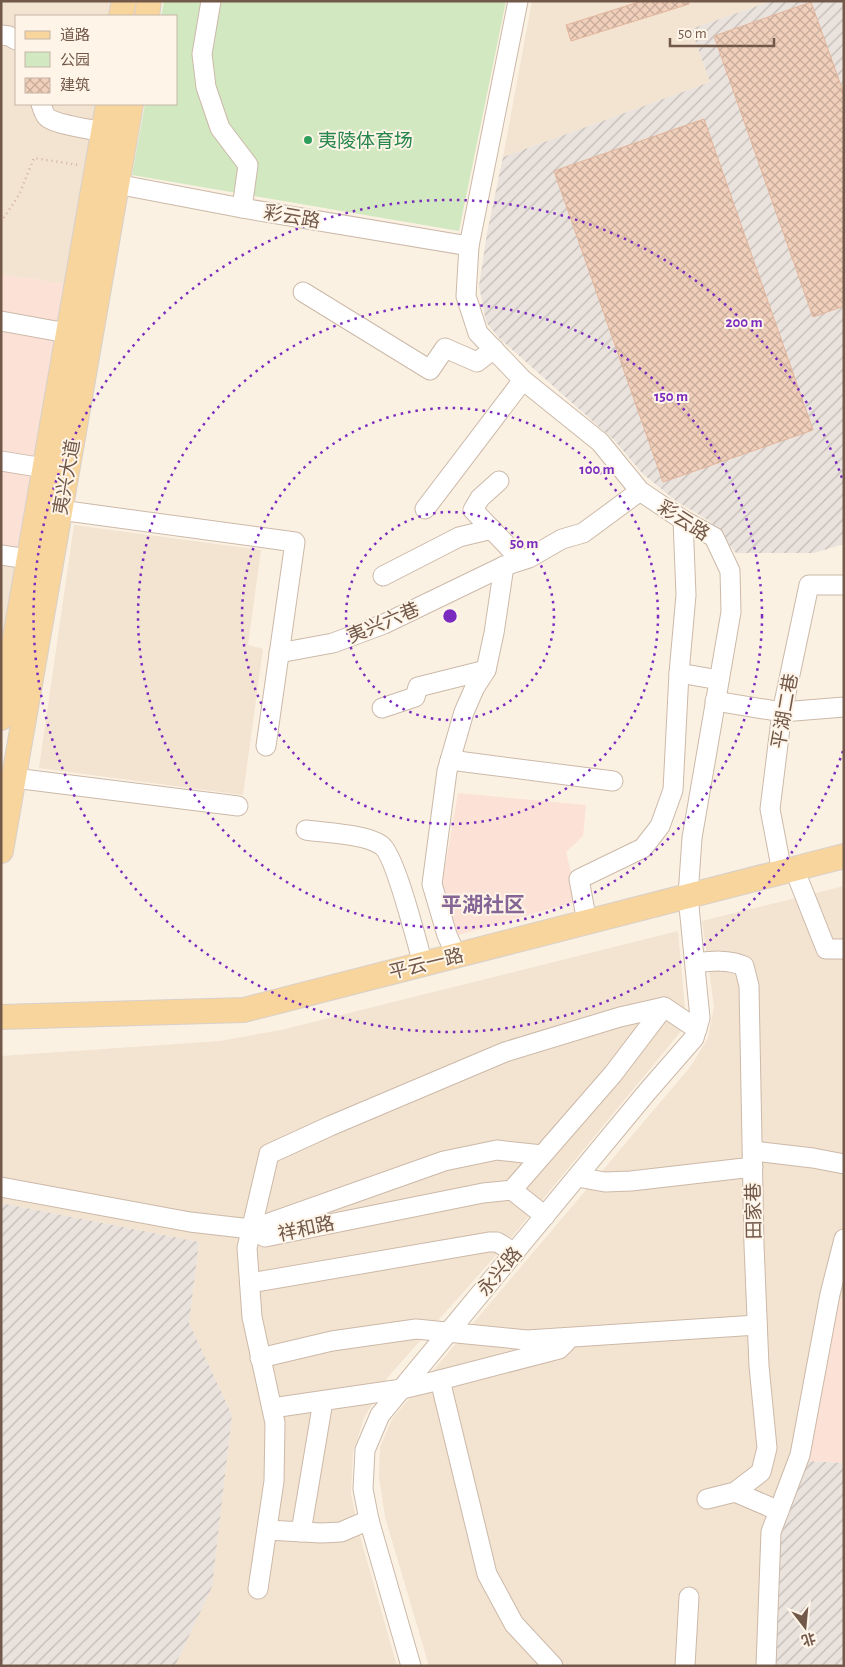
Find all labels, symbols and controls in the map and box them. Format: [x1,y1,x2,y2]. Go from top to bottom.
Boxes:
legend [15,15,178,105]
scale bar [670,15,774,47]
text: 50 m [678,26,707,41]
text: 道路 [60,27,90,43]
text: 公园 [60,52,90,68]
text: 建筑 [60,77,90,93]
place label: 夷陵体育场 [318,130,413,151]
marker: 夷陵体育场 [302,134,314,146]
street label: 彩云路 [262,202,322,232]
text: 200 m [725,315,763,330]
text: 150 m [654,389,688,404]
street label: 夷兴大道 [51,438,83,516]
text: 100 m [579,462,615,477]
street label: 彩云路 [654,497,713,545]
text: 50 m [510,536,538,551]
street label: 夷兴六巷 [344,598,422,647]
centre of rings [441,607,459,625]
street label: 平湖二巷 [768,672,801,750]
district label: 平湖社区 [441,894,525,916]
street label: 平云一路 [387,945,466,983]
street label: 田家巷 [743,1182,764,1240]
street label: 祥和路 [276,1212,336,1245]
street label: 永兴路 [474,1243,526,1300]
north arrow [780,1602,830,1652]
text: 北 [800,1630,817,1648]

